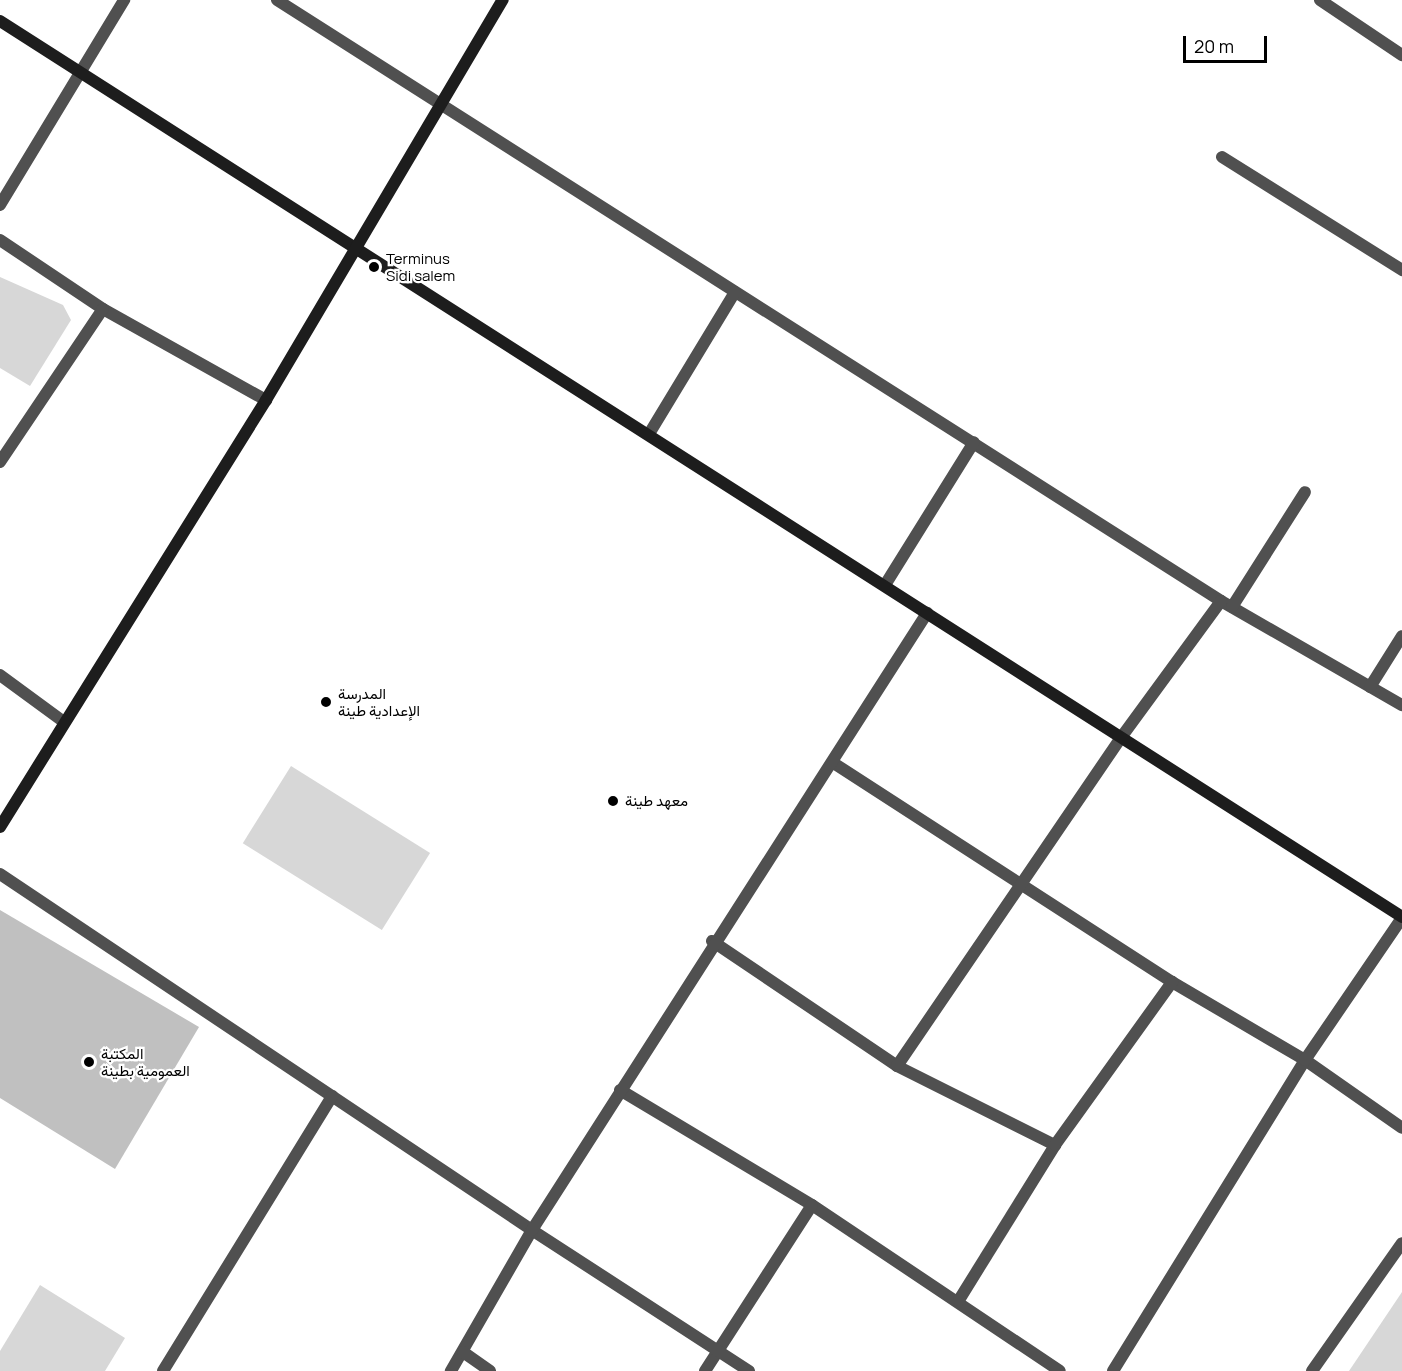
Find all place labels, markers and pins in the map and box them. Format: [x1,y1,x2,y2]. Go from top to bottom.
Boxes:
place label: Terminus Sidi salem [386,249,455,284]
marker: Terminus Sidi salem [367,260,381,274]
place label: المدرسة الإعدادية طينة [338,684,420,719]
marker: المدرسة الإعدادية طينة [319,695,333,709]
place label: معهد طينة [625,792,688,810]
marker: معهد طينة [606,794,620,808]
place label: المكتبة العمومية بطينة [101,1044,190,1079]
marker: المكتبة العمومية بطينة [82,1055,96,1069]

